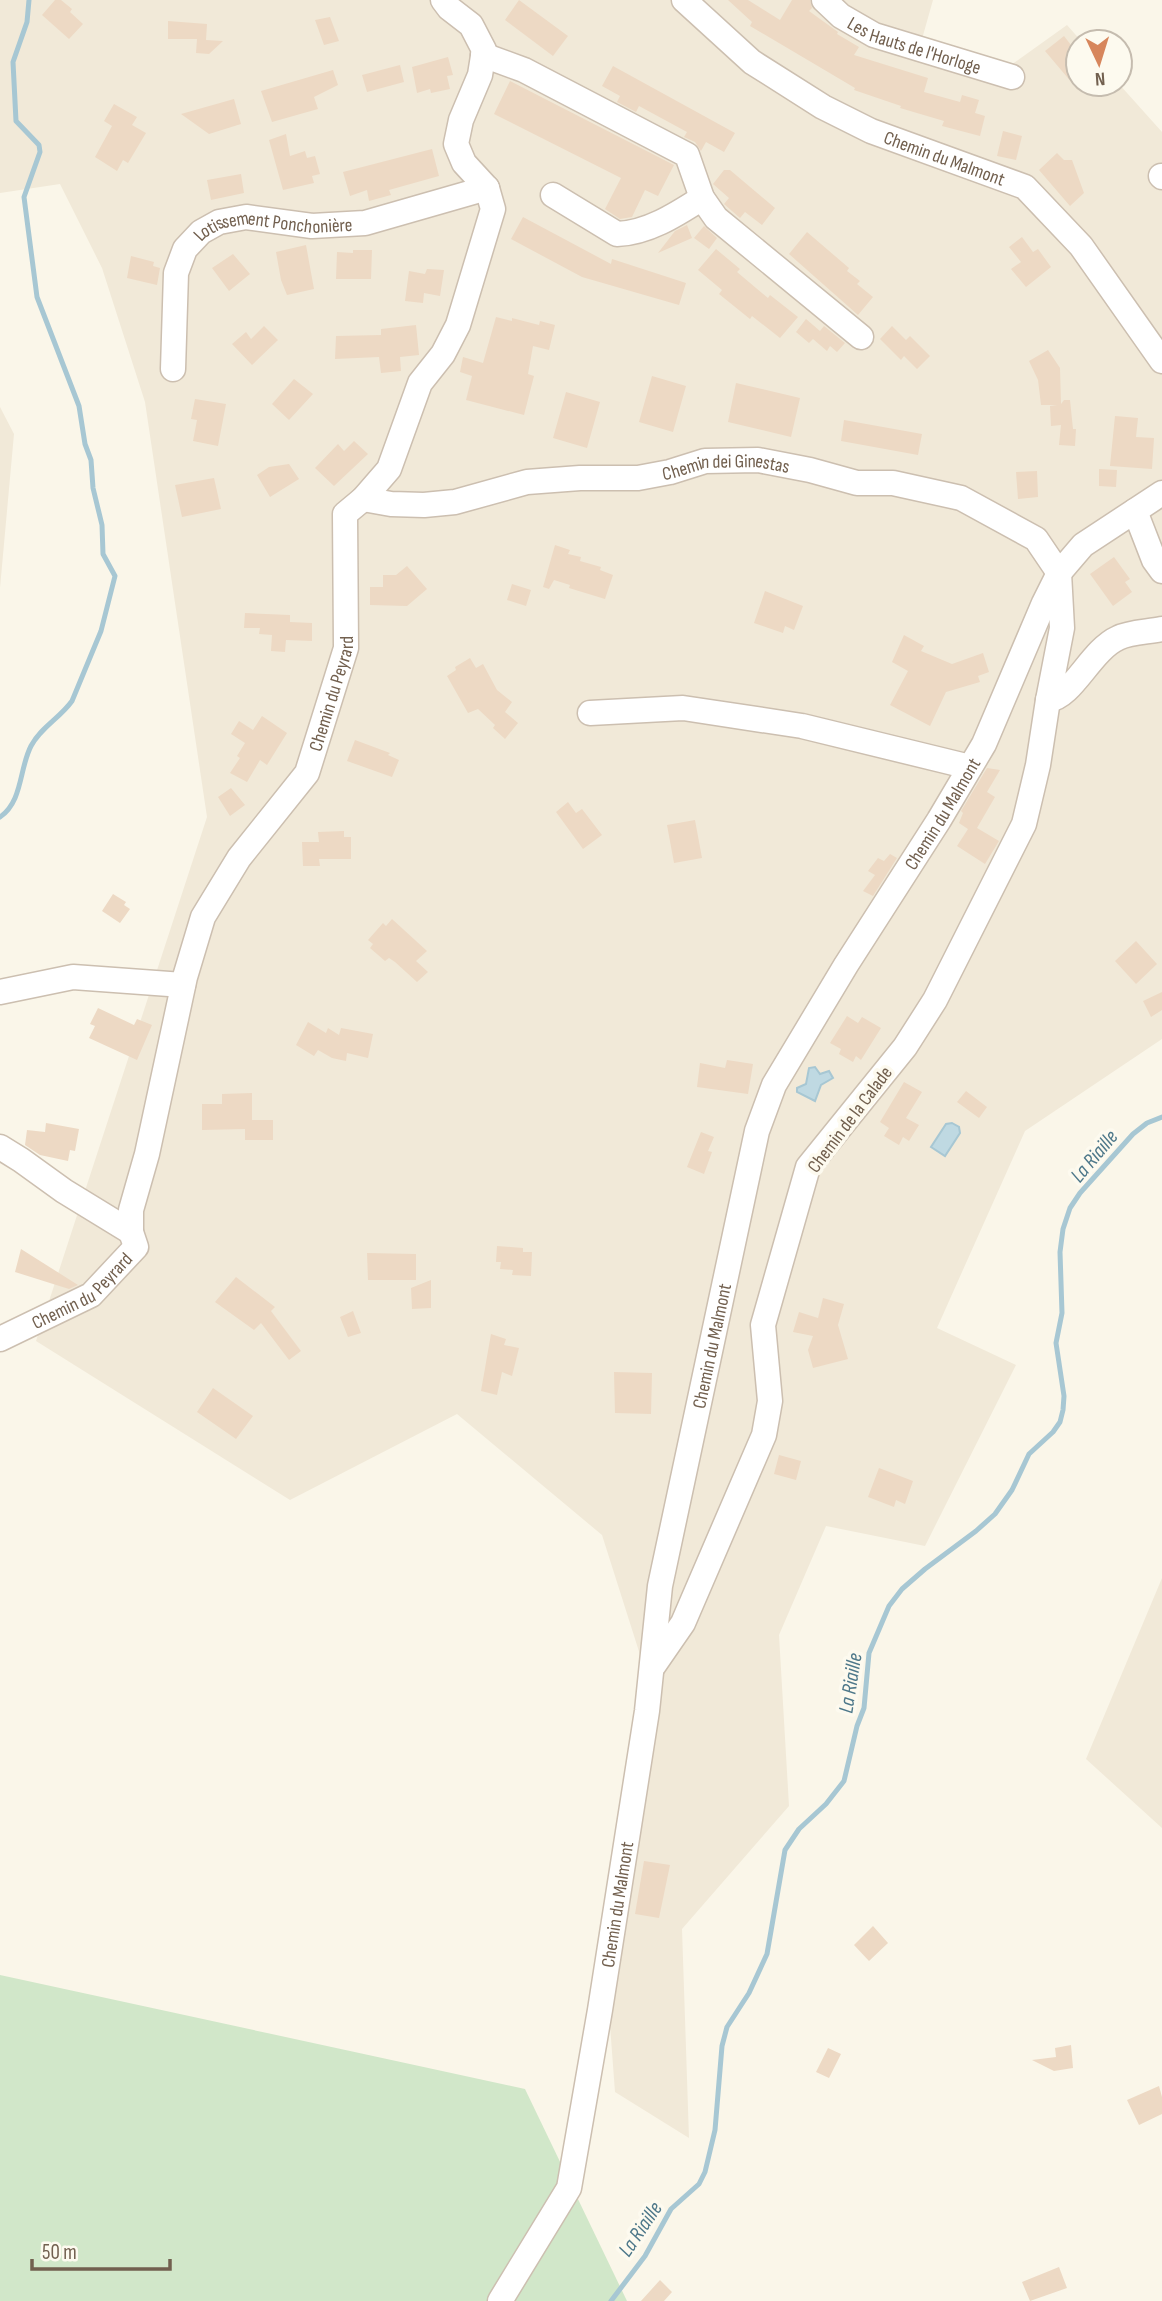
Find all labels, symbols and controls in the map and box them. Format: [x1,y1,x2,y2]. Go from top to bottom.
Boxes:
street label: Les Hauts de l'Horloge [843,12,983,80]
north arrow [1064,28,1134,98]
text: N [1094,67,1106,90]
street label: Chemin du Malmont [880,127,1008,192]
street label: Lotissement Ponchonière [189,207,353,246]
street label: Chemin dei Ginestas [660,450,792,486]
street label: Chemin du Peyrard [305,636,359,754]
street label: Chemin du Malmont [900,754,986,875]
street label: Chemin de la Calade [803,1062,898,1178]
water label: La Riaille [1065,1125,1123,1188]
street label: Chemin du Peyrard [28,1248,138,1335]
street label: Chemin du Malmont [688,1281,737,1411]
water label: La Riaille [833,1651,868,1715]
street label: Chemin du Malmont [597,1840,639,1969]
water label: La Riaille [613,2197,668,2261]
scale bar [32,2228,170,2272]
text: 50 m [42,2240,77,2265]

